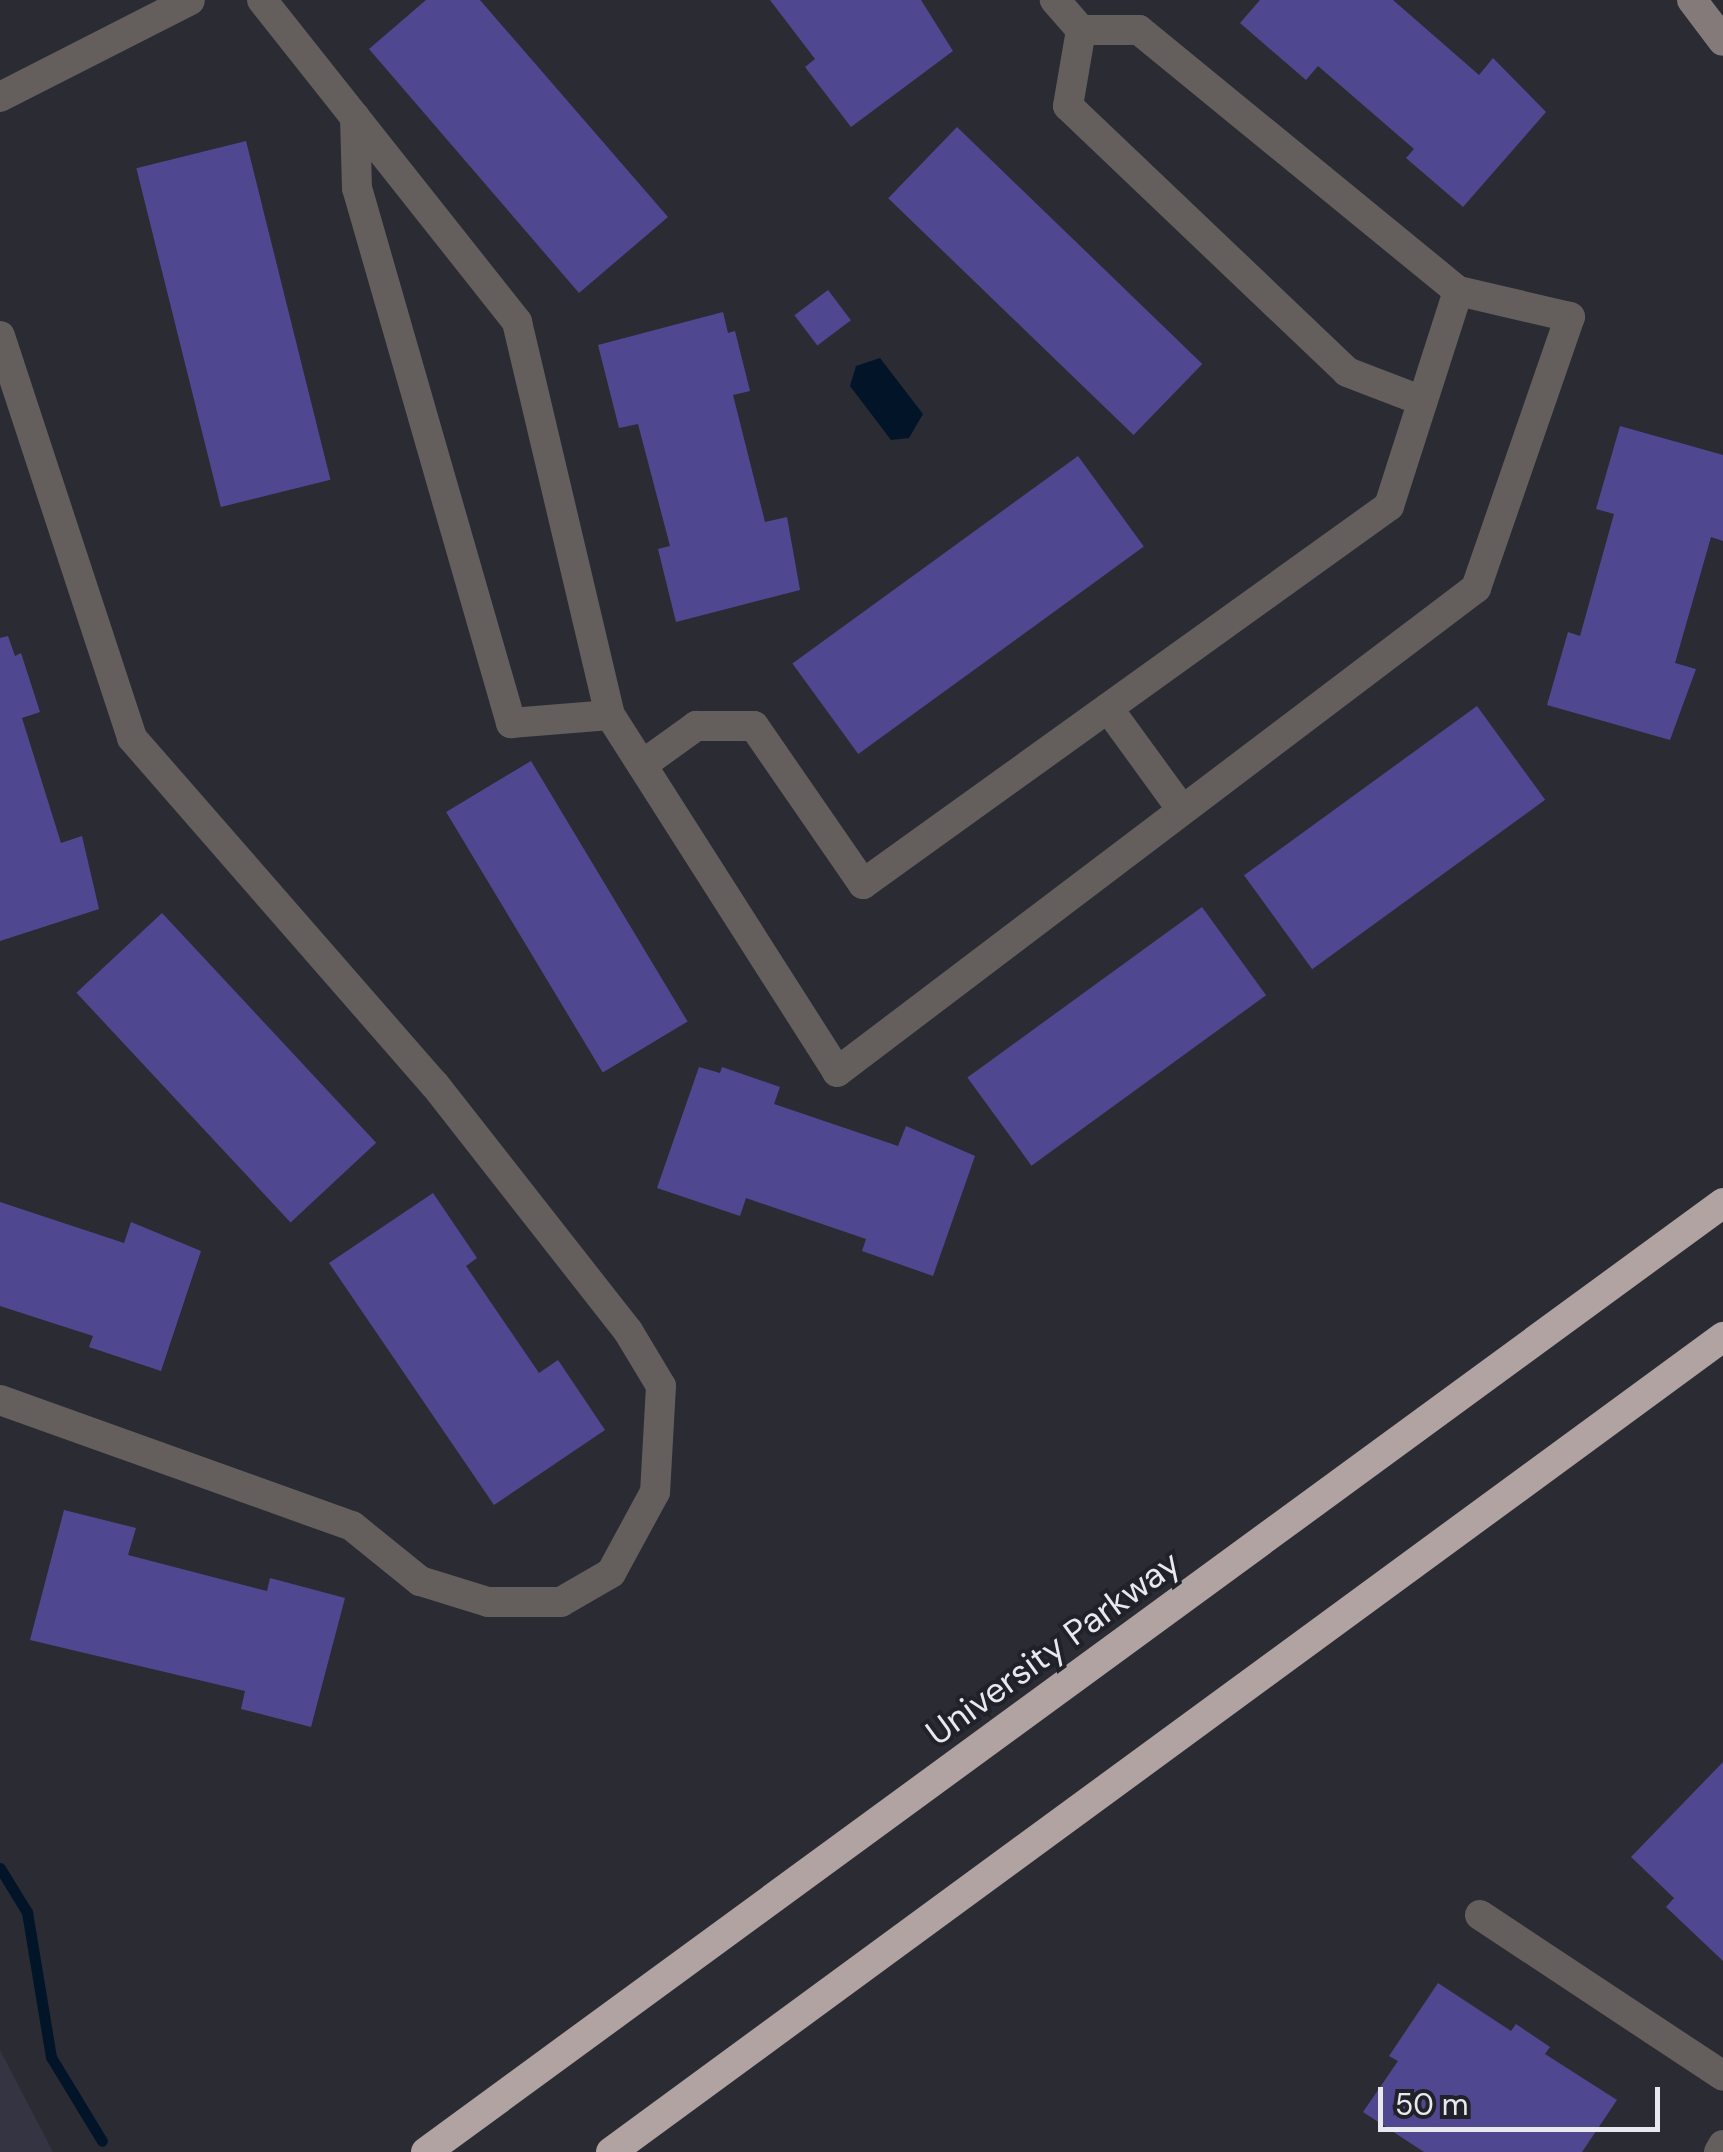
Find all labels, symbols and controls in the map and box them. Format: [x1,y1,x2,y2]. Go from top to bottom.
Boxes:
street label: University Parkway [918,1542,1188,1754]
scale bar [1383,2067,1666,2129]
text: 50 m [1395,2085,1469,2124]

